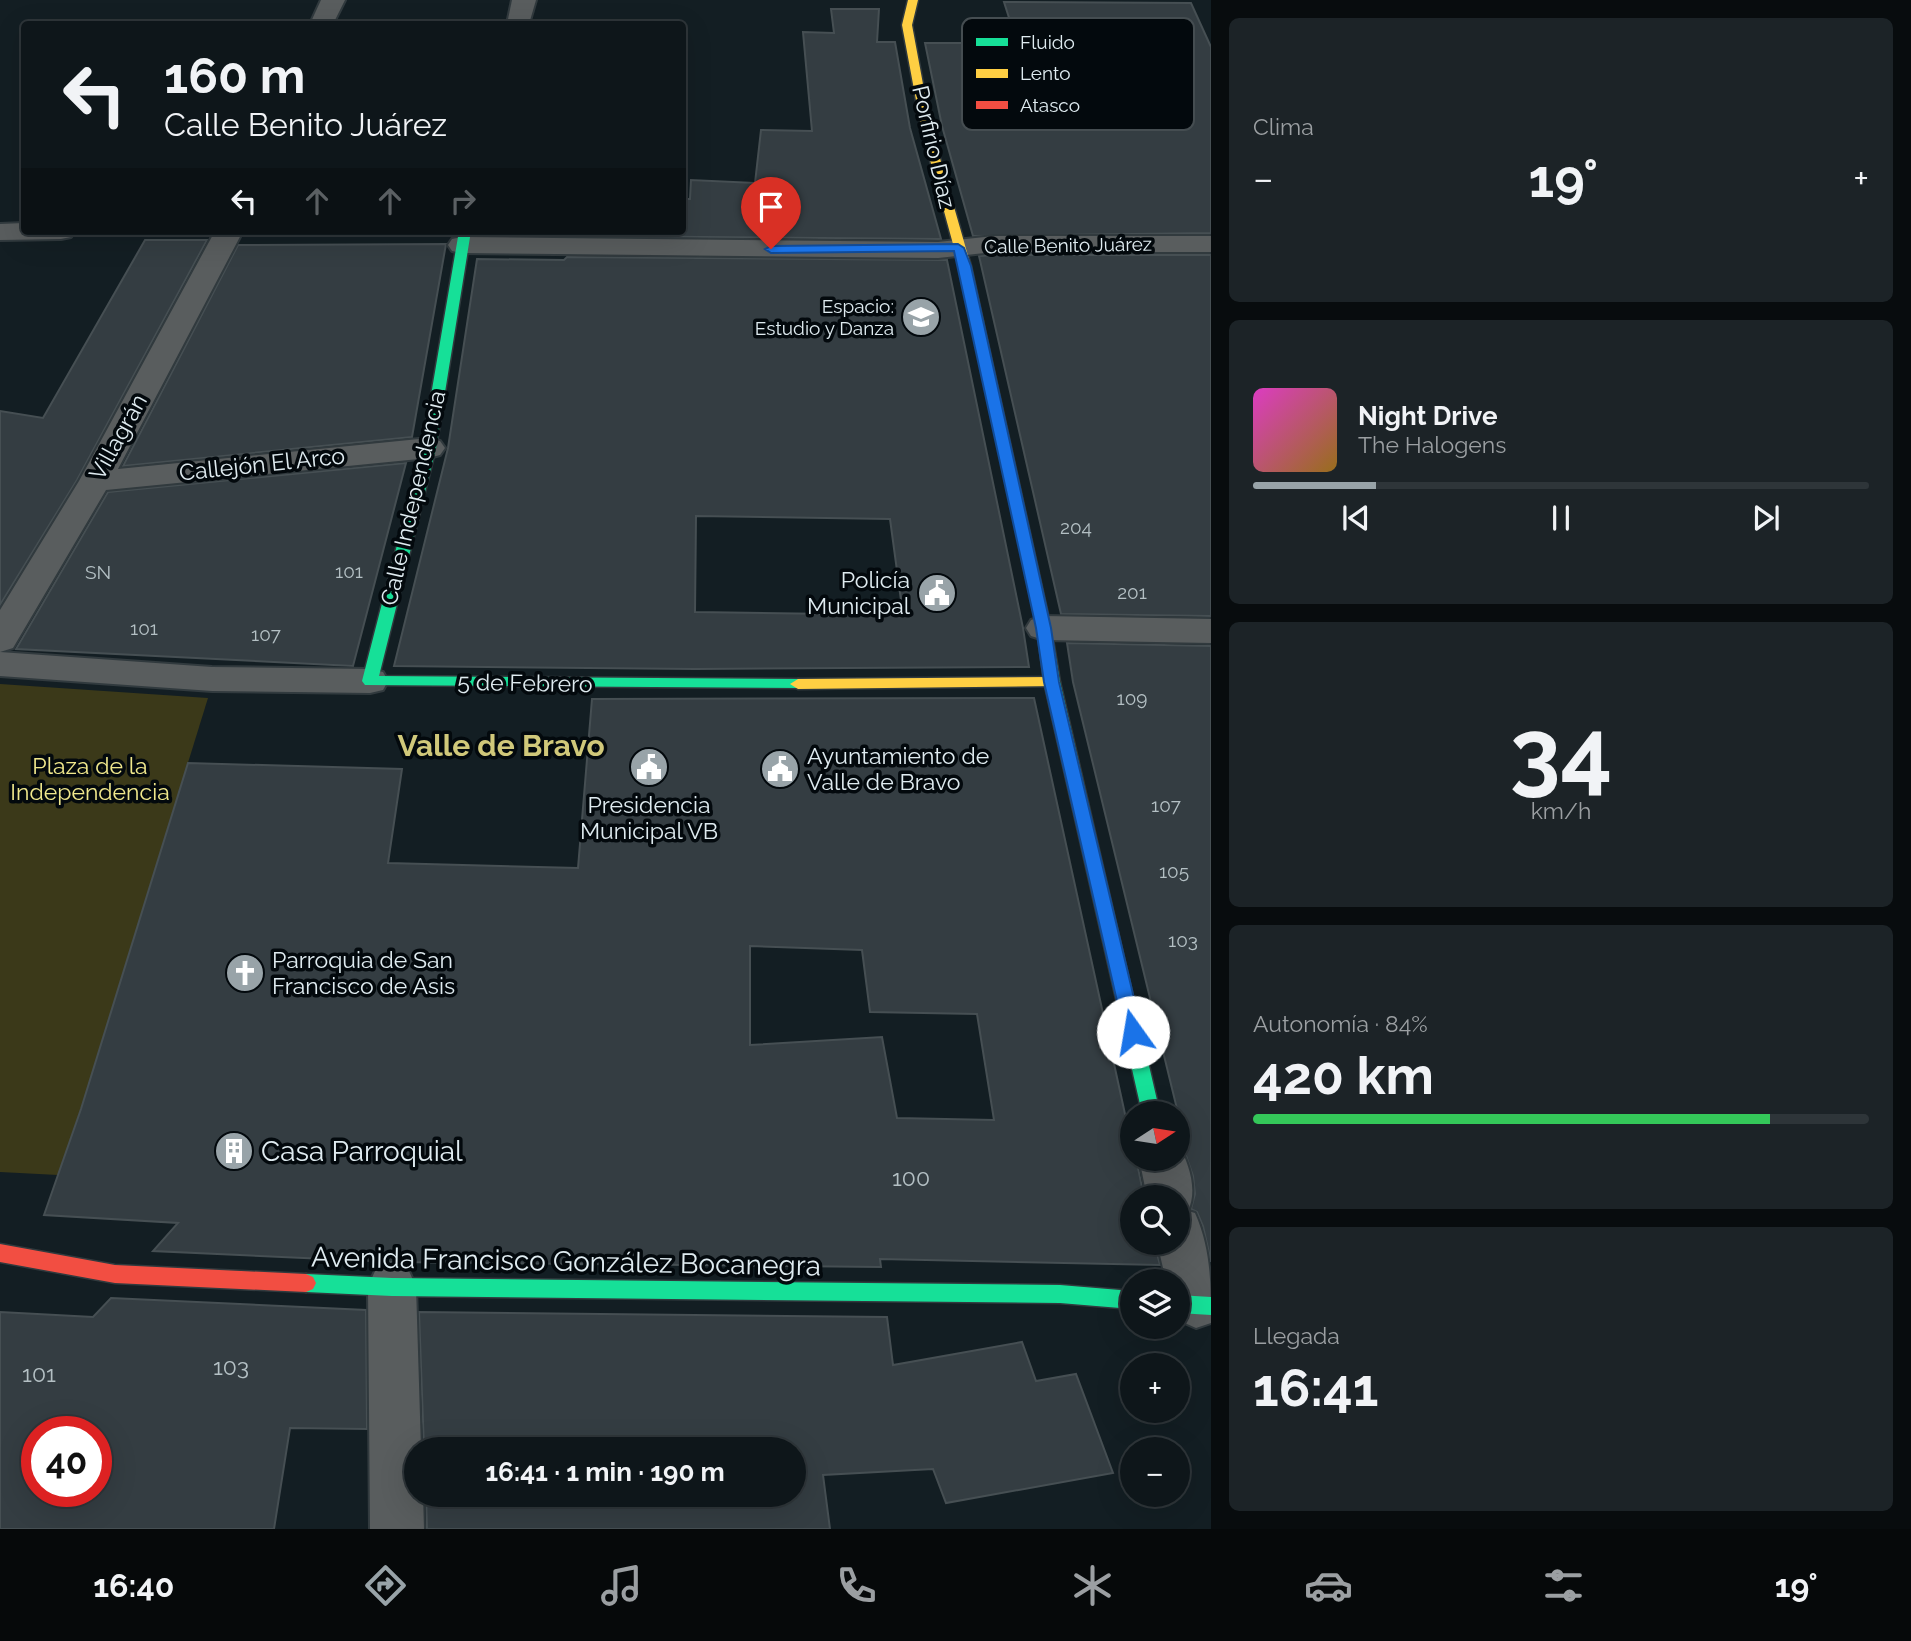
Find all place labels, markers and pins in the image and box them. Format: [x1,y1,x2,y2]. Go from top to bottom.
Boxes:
pin [741,177,801,249]
place label: Espacio: Estudio y Danza [755,295,894,339]
school or university icon: Espacio: Estudio y Danza [900,296,942,338]
place label: Policía Municipal [807,566,911,619]
public building icon: Policía Municipal [916,572,958,614]
place label: Ayuntamiento de Valle de Bravo [807,742,989,795]
public building icon: Presidencia Municipal VB [628,746,670,788]
public building icon: Ayuntamiento de Valle de Bravo [759,748,801,790]
place label: Presidencia Municipal VB [580,791,718,844]
place label: Parroquia de San Francisco de Asis [272,946,455,999]
church icon: Parroquia de San Francisco de Asis [224,952,266,994]
building icon: Casa Parroquial [213,1130,255,1172]
place label: Casa Parroquial [261,1135,463,1168]

